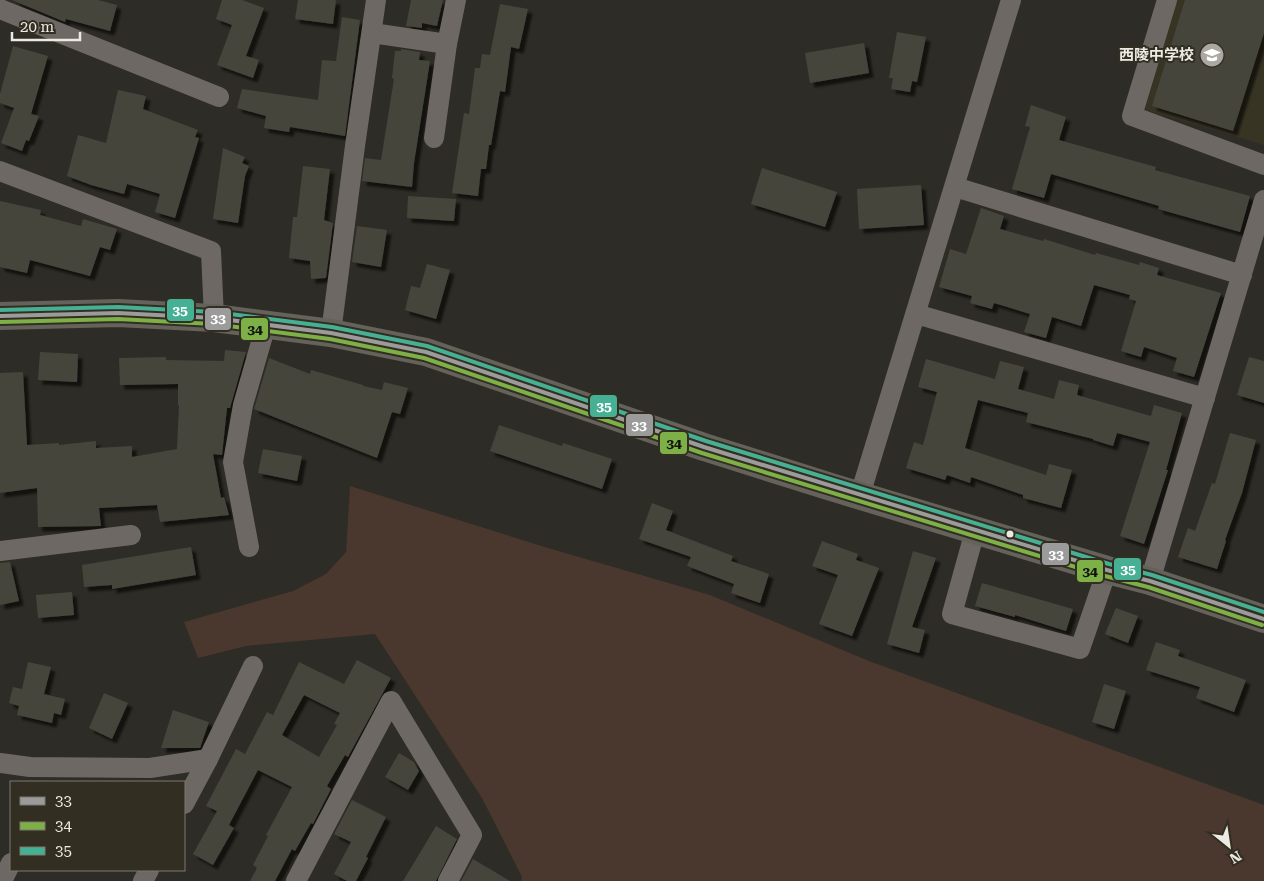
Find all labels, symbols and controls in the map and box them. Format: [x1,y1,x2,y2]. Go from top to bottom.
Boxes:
scale bar [12,10,80,42]
text: 20 m [20,18,55,36]
school or university icon: 西陵中学校 [1199,42,1225,68]
place label: 西陵中学校 [1119,46,1194,64]
line badge: 35 [166,298,195,322]
text: 35 [172,302,188,318]
line badge: 33 [204,307,232,331]
text: 33 [210,310,226,326]
line badge: 34 [240,317,269,341]
text: 34 [247,321,263,337]
line badge: 35 [589,394,618,418]
text: 35 [596,398,612,414]
line badge: 33 [625,413,654,437]
text: 33 [631,417,647,433]
line badge: 34 [659,431,688,455]
text: 34 [666,435,682,451]
unlabelled marker [1005,529,1015,539]
line badge: 33 [1041,542,1070,566]
text: 33 [1048,546,1064,562]
line badge: 35 [1113,557,1142,581]
line badge: 34 [1076,559,1104,583]
text: 35 [1120,561,1136,577]
text: 34 [1082,563,1098,579]
legend [10,781,185,871]
text: 33 [55,792,72,810]
text: 34 [55,817,72,835]
north arrow [1204,821,1254,871]
text: 35 [55,842,72,860]
text: N [1227,848,1244,867]

